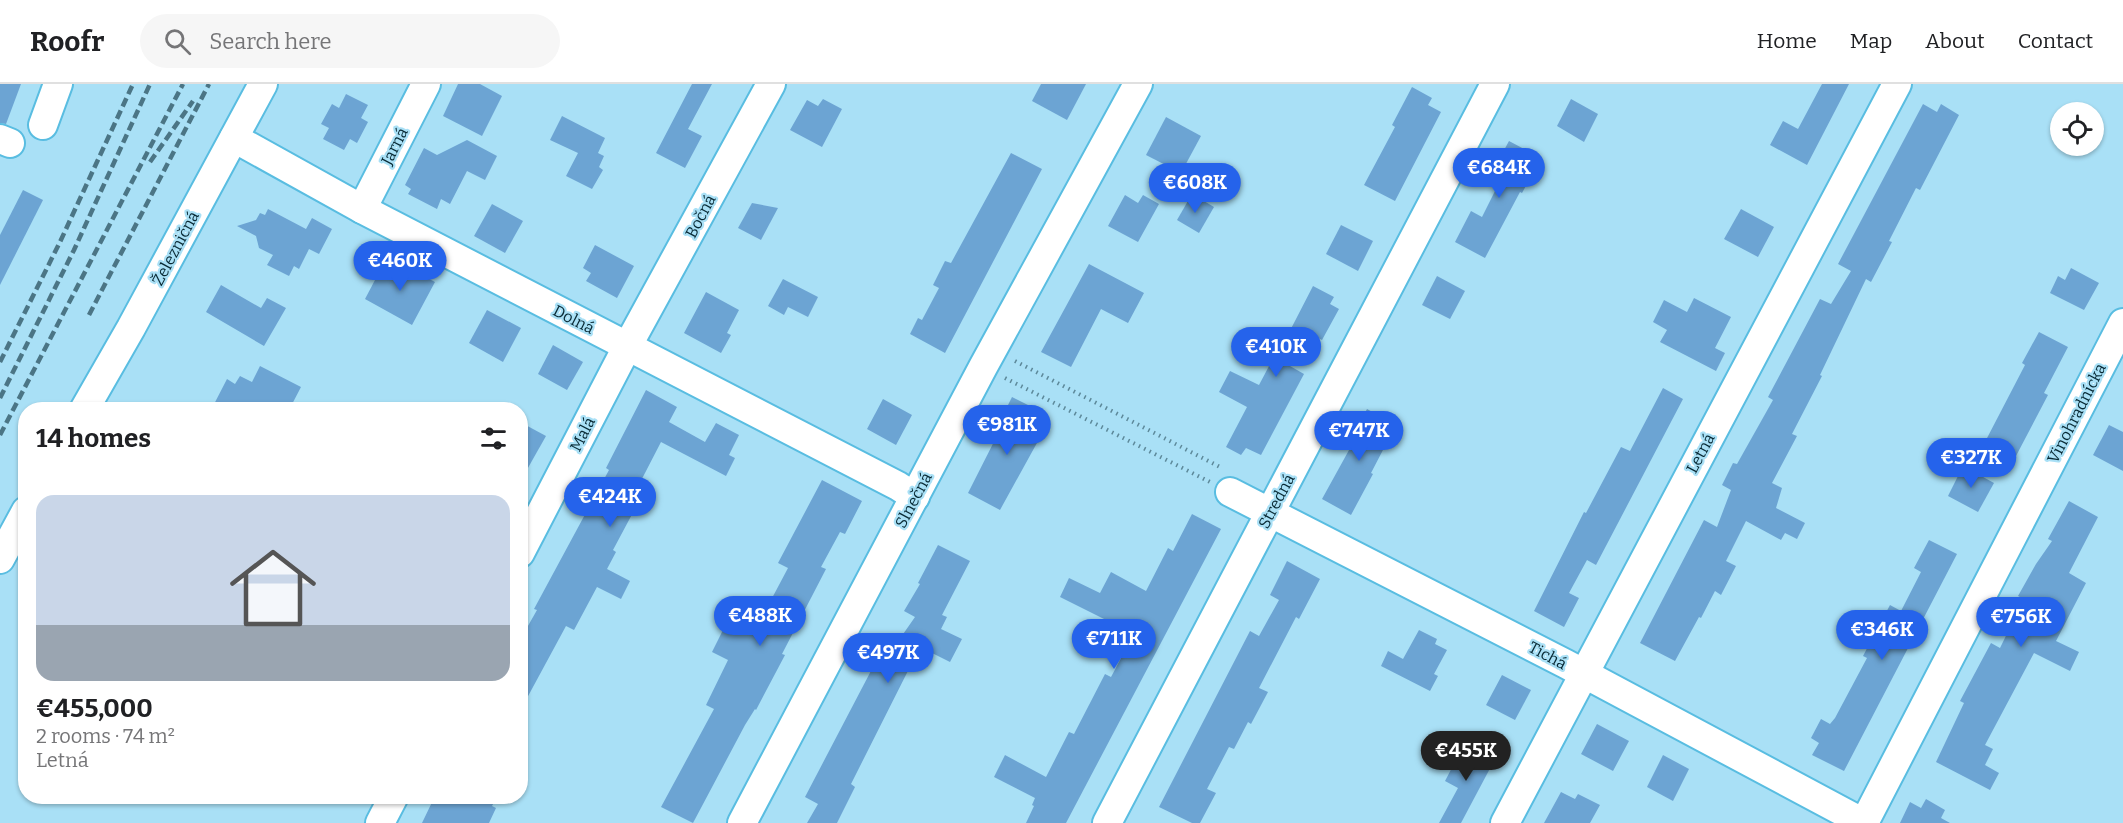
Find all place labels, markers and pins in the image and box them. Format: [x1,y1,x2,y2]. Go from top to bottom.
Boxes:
pin: €684K [1457,148,1541,199]
pin: €608K [1153,163,1237,214]
pin: €460K [358,241,442,292]
pin: €410K [1234,327,1318,378]
pin: €981K [965,405,1049,456]
pin: €747K [1317,411,1401,462]
pin: €327K [1929,438,2013,489]
pin: €424K [568,477,652,528]
pin: €488K [718,596,802,647]
pin: €756K [1979,597,2063,648]
pin: €346K [1840,610,1924,661]
pin: €711K [1072,619,1156,670]
pin: €497K [846,633,930,684]
pin: €455K [1424,731,1508,782]

